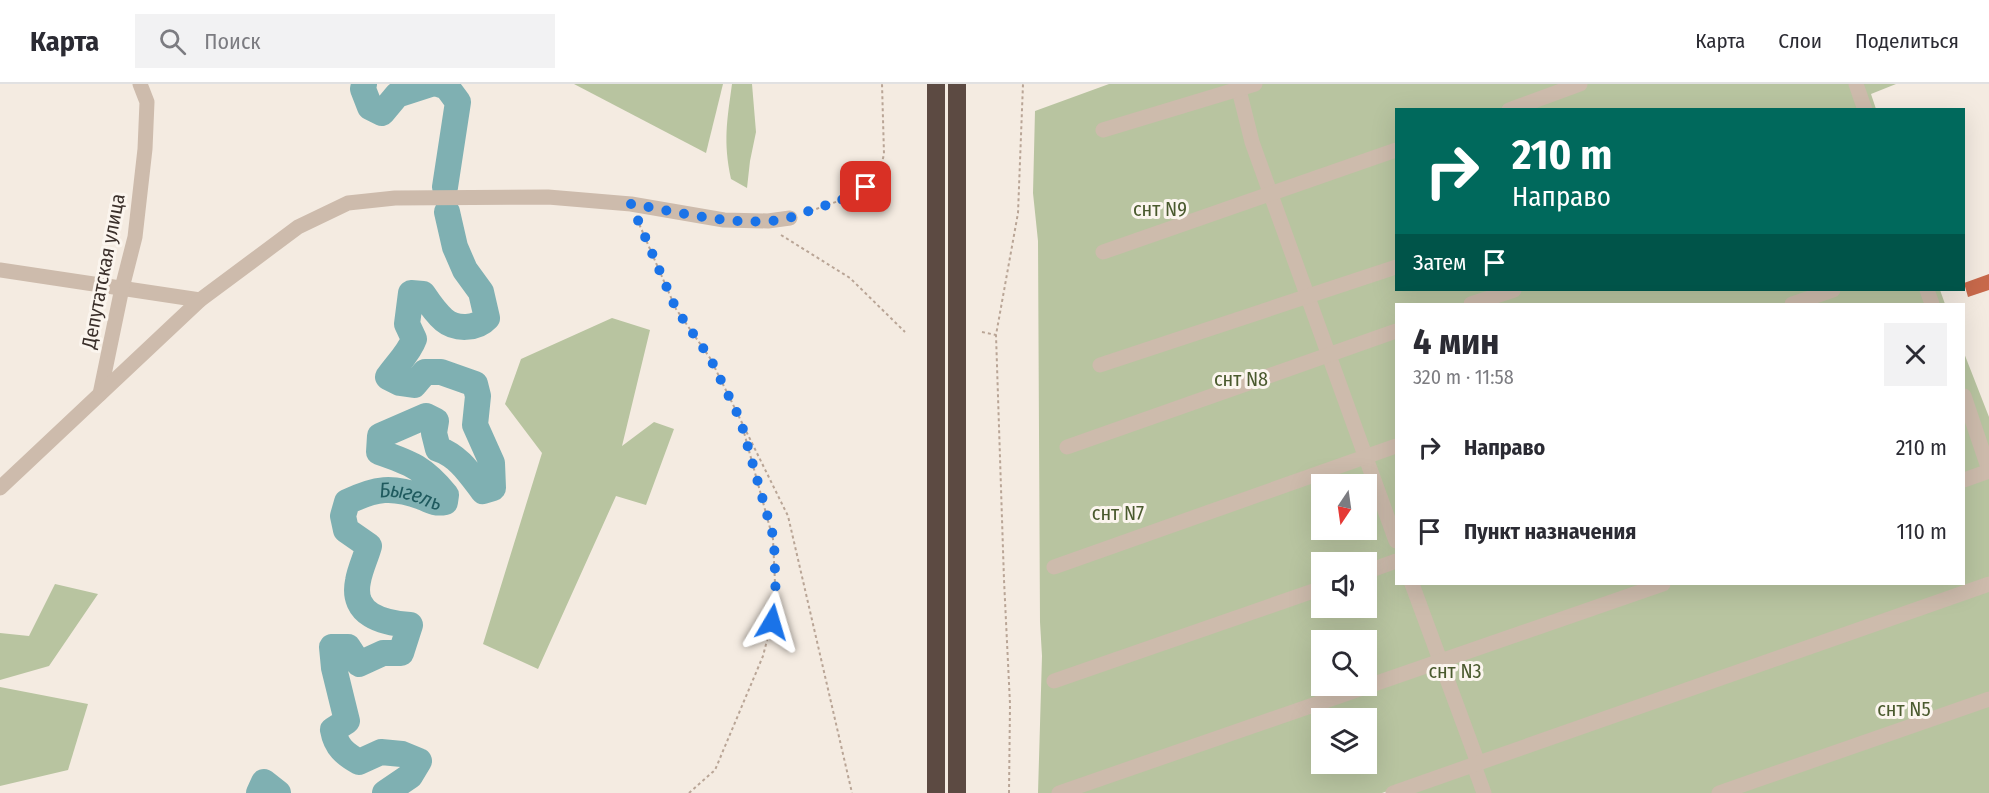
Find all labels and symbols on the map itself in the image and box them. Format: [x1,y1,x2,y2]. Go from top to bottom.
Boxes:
pin [840,161,891,212]
street label: Депутатская улица [76,192,130,351]
park label: снт N9 [1133,197,1187,221]
park label: снт N8 [1214,367,1268,391]
north arrow [1311,474,1377,540]
water label: Быгель [379,477,443,516]
park label: снт N7 [1092,501,1144,525]
position arrow [740,590,804,654]
park label: снт N3 [1428,659,1482,683]
park label: снт N5 [1877,697,1931,721]

